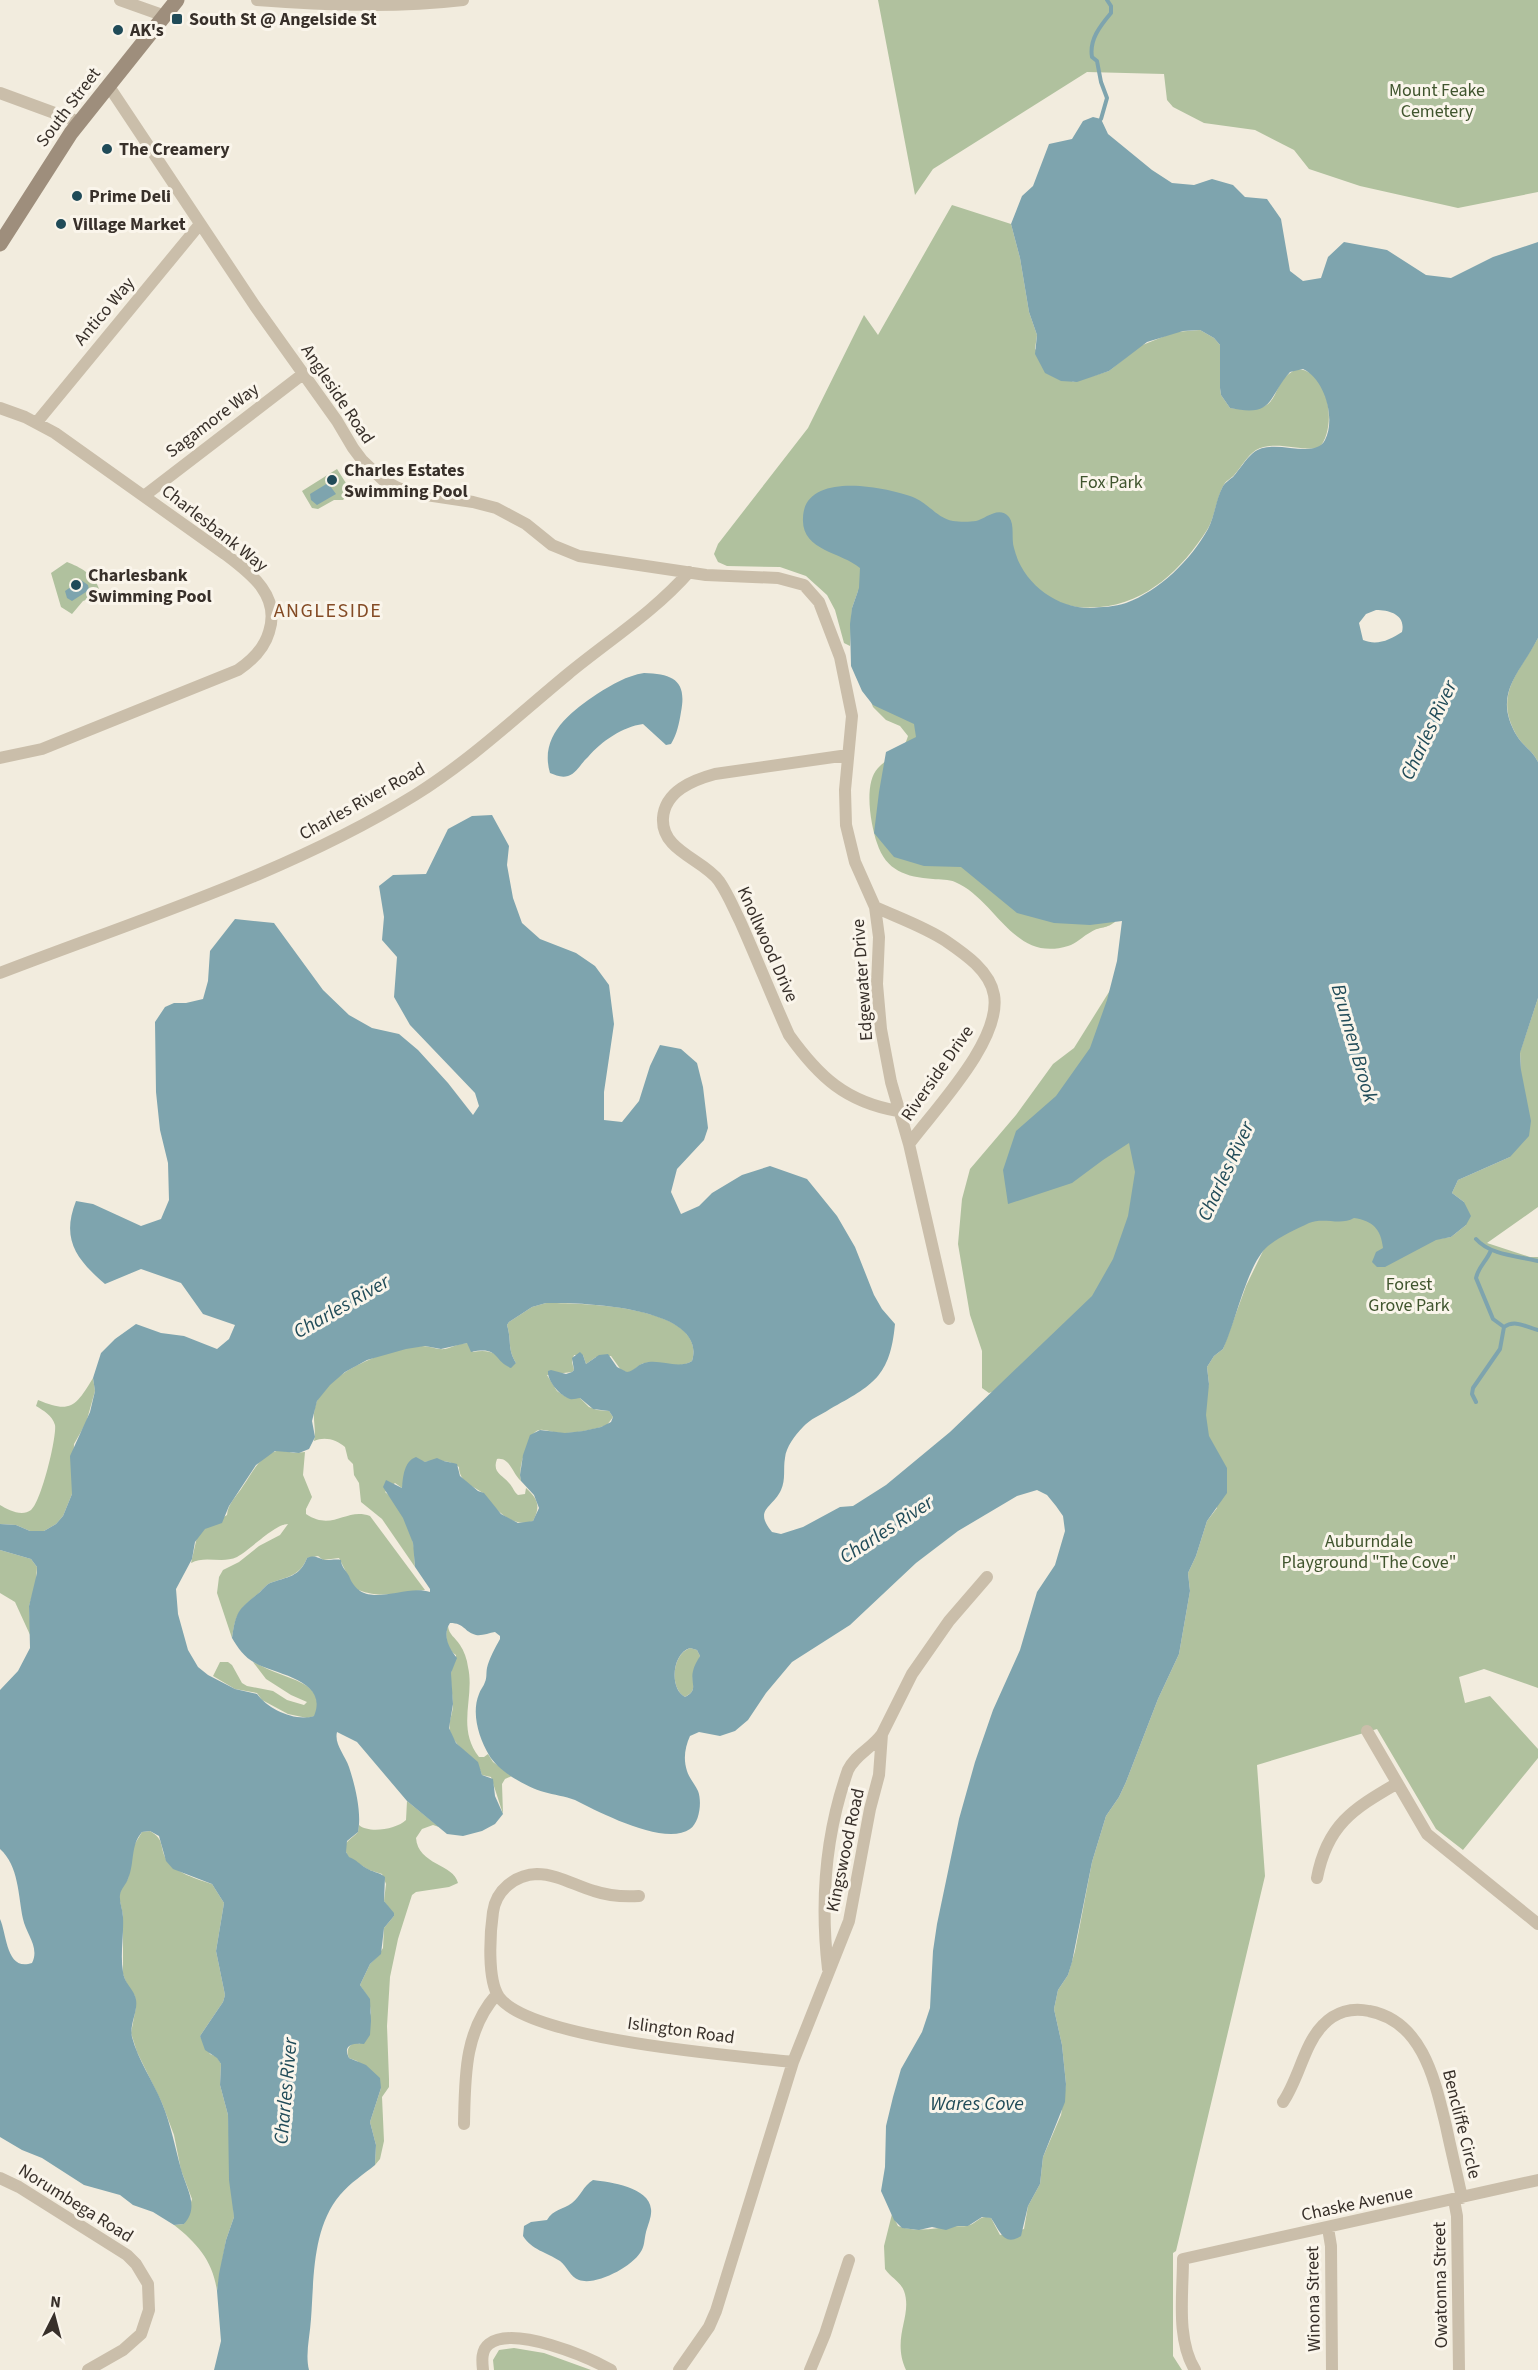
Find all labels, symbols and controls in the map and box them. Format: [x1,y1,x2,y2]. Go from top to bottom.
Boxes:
place label: South St @ Angelside St [189,7,377,32]
marker: South St @ Angelside St [170,12,184,26]
place label: AK's [129,18,164,43]
marker: AK's [111,23,125,37]
street label: South Street [30,62,107,152]
park label: Mount Feake Cemetery [1389,78,1485,124]
place label: The Creamery [119,137,230,162]
marker: The Creamery [100,142,114,156]
place label: Prime Deli [89,184,171,209]
marker: Prime Deli [70,189,84,203]
place label: Village Market [72,212,186,237]
marker: Village Market [54,217,68,231]
street label: Antico Way [68,271,141,351]
street label: Angleside Road [295,339,380,449]
street label: Sagamore Way [160,377,265,464]
place label: Charles Estates Swimming Pool [344,458,468,504]
park label: Fox Park [1079,470,1143,495]
marker: Charles Estates Swimming Pool [325,473,339,487]
street label: Charlesbank Way [156,479,274,578]
place label: Charlesbank Swimming Pool [88,563,212,609]
marker: Charlesbank Swimming Pool [69,578,83,592]
district label: ANGLESIDE [274,597,382,625]
water label: Charles River [1394,675,1465,785]
street label: Charles River Road [295,756,430,846]
street label: Knollwood Drive [731,882,804,1006]
street label: Edgewater Drive [846,918,879,1042]
water label: Brunnen Brook [1324,981,1384,1106]
street label: Riverside Drive [895,1020,980,1126]
water label: Charles River [1191,1116,1262,1226]
water label: Charles River [288,1267,396,1346]
park label: Forest Grove Park [1368,1272,1450,1318]
water label: Charles River [834,1488,940,1571]
park label: Auburndale Playground "The Cove" [1282,1529,1456,1575]
street label: Kingswood Road [820,1786,871,1914]
street label: Islington Road [626,2011,736,2050]
water label: Charles River [267,2036,305,2146]
street label: Bencliffe Circle [1436,2067,1487,2181]
water label: Wares Cove [930,2090,1024,2118]
street label: Norumbega Road [13,2158,138,2249]
street label: Chaske Avenue [1299,2179,1415,2227]
street label: Owatonna Street [1427,2221,1454,2348]
street label: Winona Street [1300,2246,1327,2352]
north arrow [24,2286,84,2346]
text: N [49,2291,62,2314]

